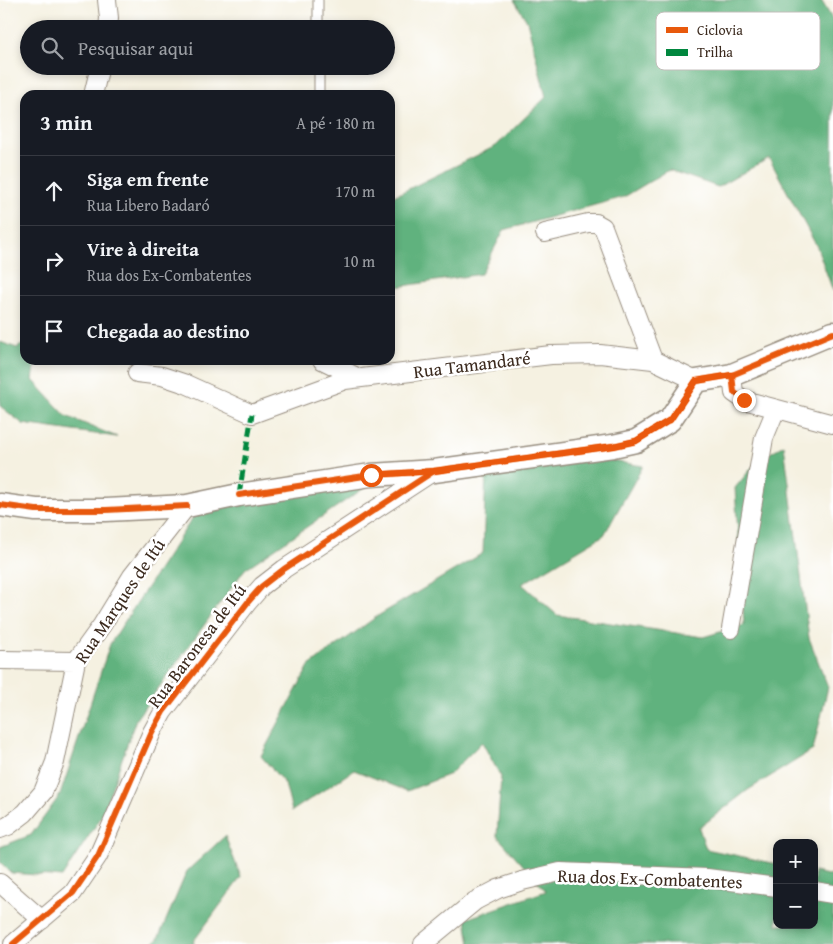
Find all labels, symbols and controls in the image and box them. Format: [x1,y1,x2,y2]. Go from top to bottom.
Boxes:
legend [656,12,820,70]
search box [20,20,395,75]
text: Ciclovia [697,20,743,40]
icon: search [38,34,66,62]
text: Pesquisar aqui [78,34,193,62]
text: Trilha [697,42,733,62]
text: 3 min [40,107,92,138]
text: A pé · 180 m [296,111,375,135]
text: Siga em frente [87,165,209,193]
icon: ahead [40,177,68,205]
text: 170 m [335,179,375,203]
text: Rua Libero Badaró [87,193,210,217]
text: Vire à direita [87,235,199,263]
icon: right [40,247,68,275]
text: 10 m [343,249,375,273]
text: Rua dos Ex-Combatentes [87,263,252,287]
icon: arrive [40,317,68,345]
text: Chegada ao destino [87,317,250,345]
street label: Rua Tamandaré [412,344,532,385]
route end [733,389,756,412]
route start [360,464,383,487]
street label: Rua Marques de Itú [68,533,172,669]
street label: Rua Baronesa de Itú [141,578,253,713]
map controls [773,839,818,929]
button: + [773,839,818,884]
street label: Rua dos Ex-Combatentes [557,862,743,895]
button: − [773,884,818,929]

